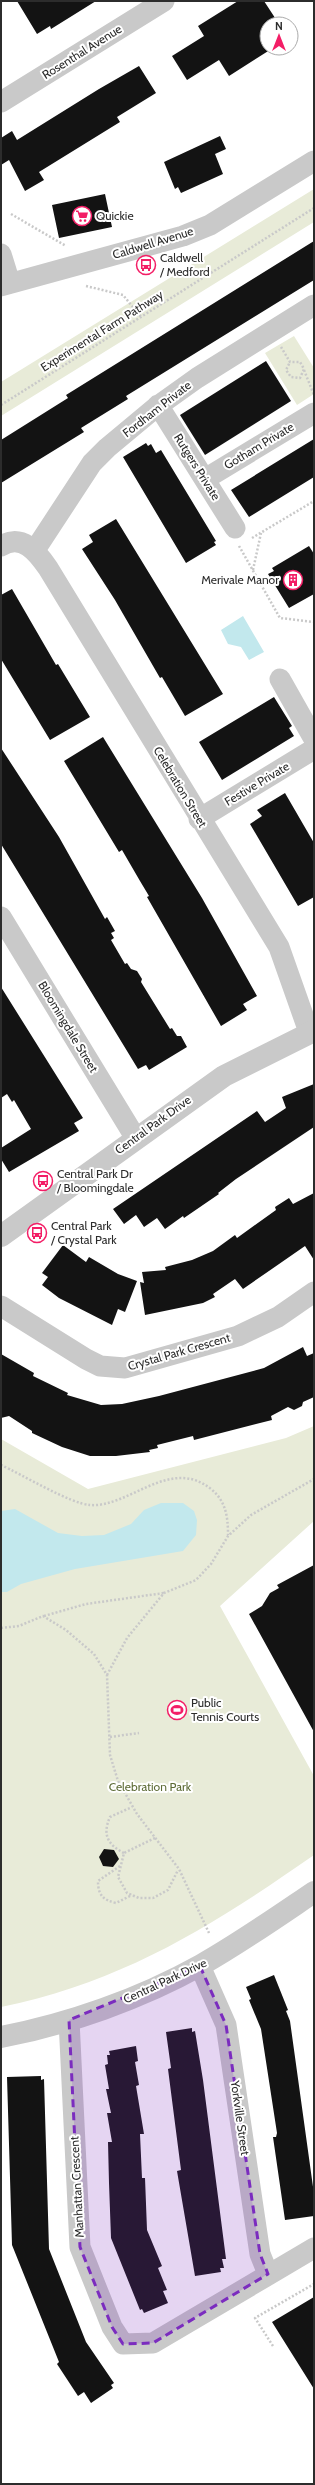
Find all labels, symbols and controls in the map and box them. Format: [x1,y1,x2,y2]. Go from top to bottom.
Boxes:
north arrow [259,16,299,56]
text: N [275,19,283,33]
street label: Rosenthal Avenue [39,21,124,82]
supermarket icon: Quickie [71,205,93,227]
place label: Quickie [96,208,134,223]
street label: Caldwell Avenue [111,223,195,262]
place label: Caldwell / Medford [159,250,210,279]
bus stop icon: Caldwell / Medford [135,254,157,276]
street label: Experimental Farm Pathway [38,287,166,374]
street label: Fordham Private [119,377,194,440]
street label: Gotham Private [221,419,296,472]
street label: Rutgers Private [171,431,224,503]
building icon: Merivale Manor [282,569,304,591]
place label: Merivale Manor [201,572,279,587]
street label: Celebration Street [150,744,210,830]
street label: Festive Private [222,758,292,809]
street label: Bloomingdale Street [35,978,102,1075]
street label: Central Park Drive [112,1092,194,1157]
place label: Central Park Dr / Bloomingdale [56,1166,134,1195]
bus stop icon: Central Park Dr / Bloomingdale [32,1170,54,1192]
place label: Central Park / Crystal Park [50,1218,117,1247]
bus stop icon: Central Park / Crystal Park [26,1222,48,1244]
street label: Crystal Park Crescent [126,1330,232,1373]
place label: Public Tennis Courts [191,1695,259,1724]
sports icon: Public Tennis Courts [166,1699,188,1721]
park label: Celebration Park [109,1779,192,1794]
street label: Central Park Drive [121,1955,209,2006]
street label: Yorkville Street [228,2079,253,2156]
street label: Manhattan Crescent [66,2136,87,2238]

